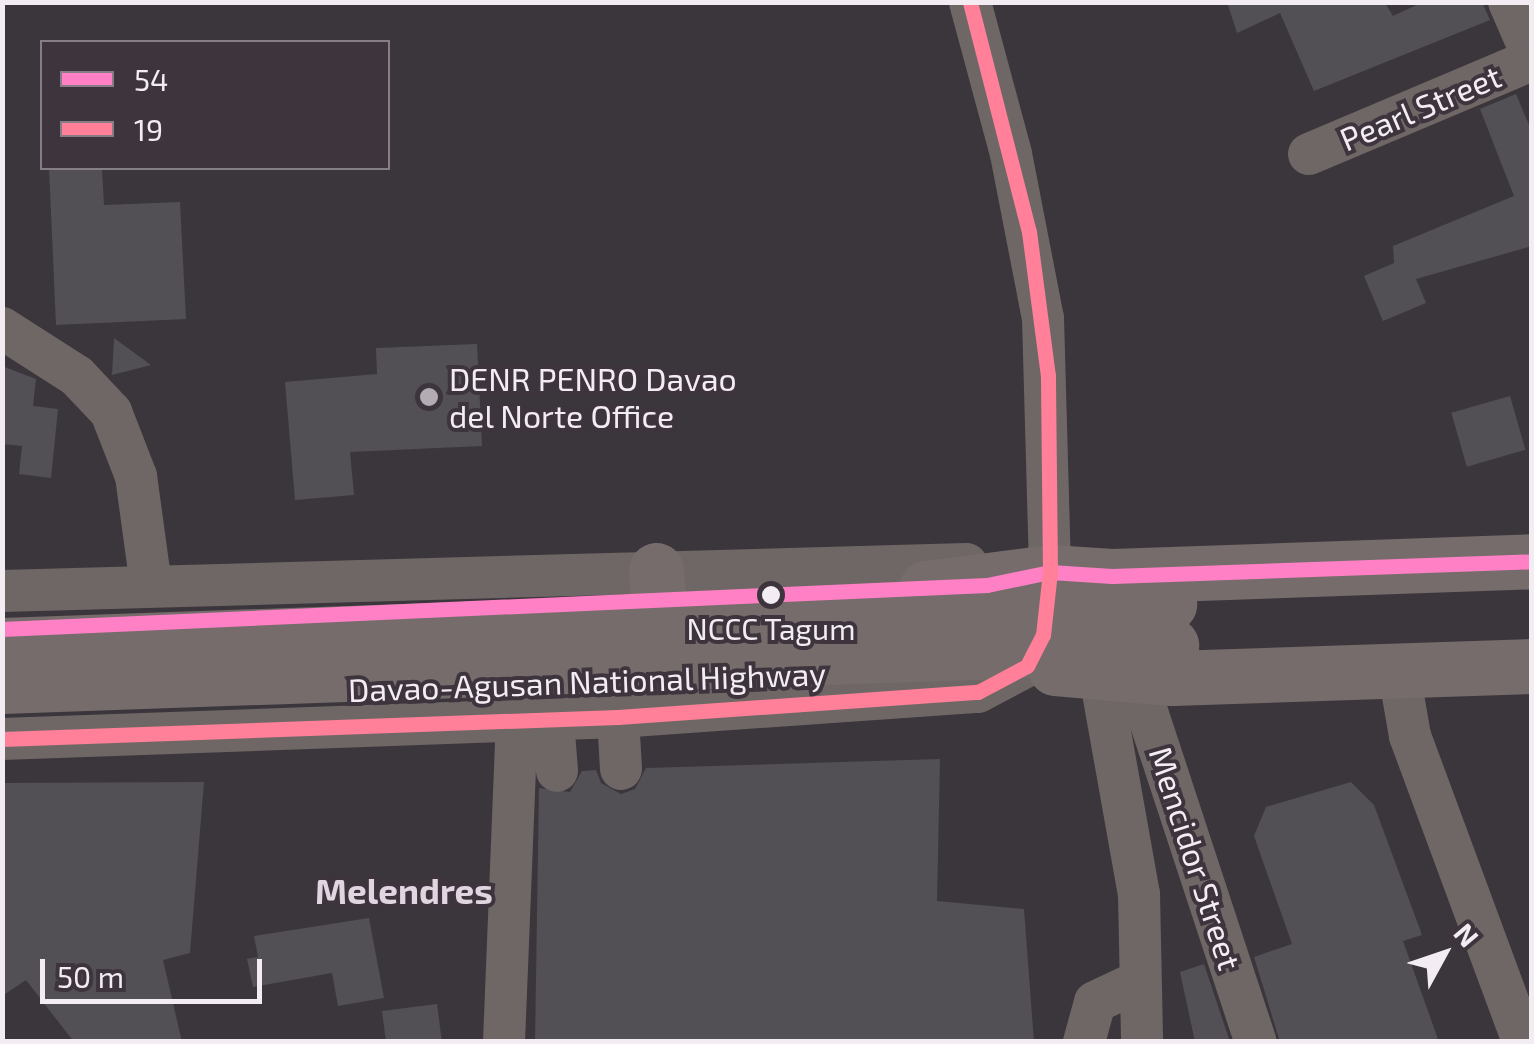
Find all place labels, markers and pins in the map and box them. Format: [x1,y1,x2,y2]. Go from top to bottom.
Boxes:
place label: DENR PENRO Davao del Norte Office [449,360,737,435]
marker: DENR PENRO Davao del Norte Office [418,386,440,408]
marker: NCCC Tagum [761,585,781,605]
place label: NCCC Tagum [686,610,856,646]

